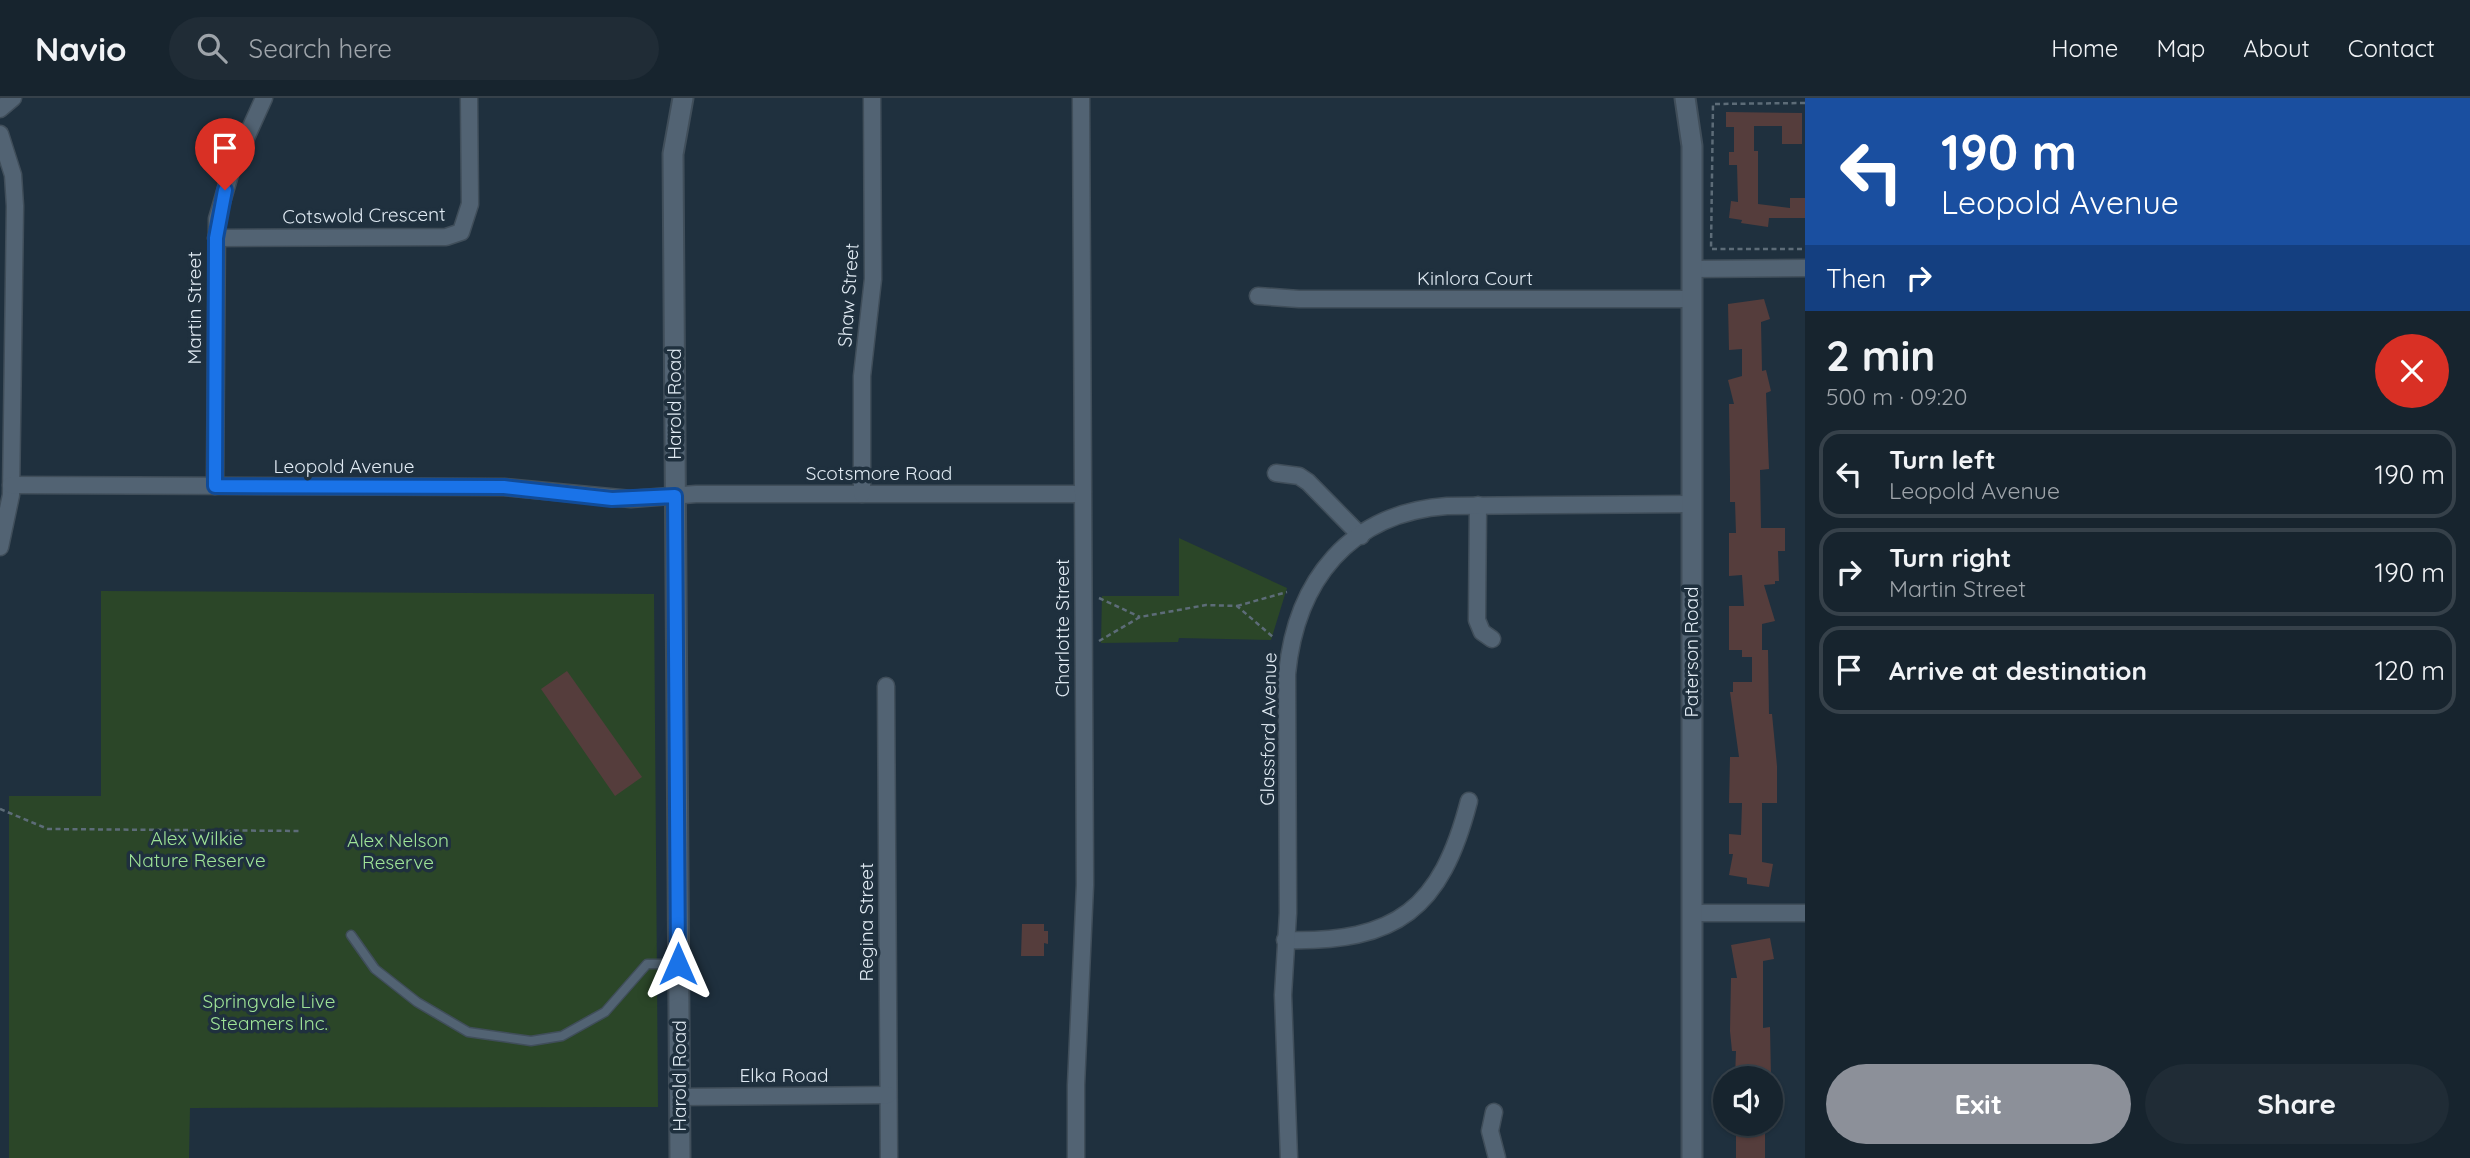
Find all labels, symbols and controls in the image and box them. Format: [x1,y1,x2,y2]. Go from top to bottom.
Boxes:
search box [169,17,659,80]
text: Navio [35,28,127,69]
icon: search [193,29,231,67]
text: Search here [249,32,392,65]
text: Home [2051,33,2118,63]
text: Map [2156,33,2205,63]
text: About [2243,33,2310,63]
text: Contact [2348,33,2435,63]
pin [195,118,255,190]
text: 190 m [1941,121,2077,182]
icon: left [1826,126,1917,217]
icon: arrive [206,129,244,167]
text: Leopold Avenue [1941,182,2179,222]
street label: Cotswold Crescent [282,202,446,228]
street label: Shaw Street [832,242,864,348]
street label: Martin Street [182,251,206,365]
icon: right [1900,259,1938,297]
text: Then [1826,262,1886,295]
street label: Kinlora Court [1417,266,1533,290]
text: 2 min [1826,329,1935,382]
button: close [2375,334,2449,408]
street label: Harold Road [662,348,686,460]
text: 500 m · 09:20 [1826,382,1967,411]
text: Turn left [1889,443,1996,476]
street label: Leopold Avenue [273,454,415,478]
icon: left [1830,455,1868,493]
text: 190 m [2375,458,2445,491]
street label: Scotsmore Road [806,461,952,485]
text: Leopold Avenue [1889,476,2060,505]
text: Turn right [1889,541,2011,574]
icon: right [1830,553,1868,591]
text: 190 m [2375,556,2445,589]
street label: Charlotte Street [1050,559,1074,697]
text: Martin Street [1889,574,2026,603]
street label: Paterson Road [1679,587,1703,717]
icon: arrive [1830,651,1868,689]
street label: Glassford Avenue [1255,652,1281,806]
text: Arrive at destination [1889,654,2147,687]
text: 120 m [2375,654,2445,687]
park label: Alex Wilkie Nature Reserve [128,826,266,872]
park label: Alex Nelson Reserve [347,828,449,874]
street label: Regina Street [854,863,878,981]
position arrow [641,927,715,1001]
park label: Springvale Live Steamers Inc. [203,989,335,1035]
street label: Harold Road [667,1020,691,1132]
street label: Elka Road [739,1063,829,1087]
button: Exit [1826,1064,2131,1144]
button: Share [2145,1064,2449,1144]
map controls [1713,1066,1783,1136]
button: sound [1713,1066,1783,1136]

